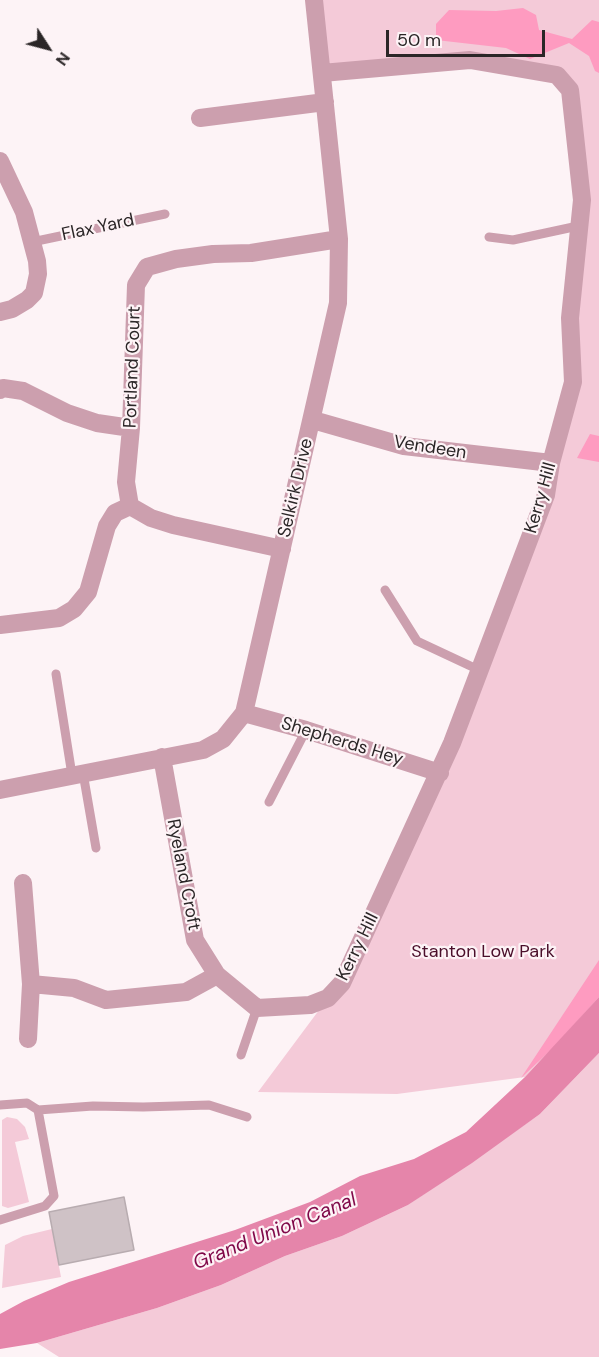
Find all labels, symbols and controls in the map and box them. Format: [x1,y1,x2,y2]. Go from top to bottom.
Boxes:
north arrow [18,18,78,78]
scale bar [389,18,548,56]
text: 50 m [397,28,441,52]
text: N [51,48,75,70]
street label: Flax Yard [60,210,136,246]
street label: Portland Court [120,306,146,428]
street label: Vendeen [392,432,468,464]
street label: Selkirk Drive [274,436,318,540]
street label: Kerry Hill [521,460,561,536]
street label: Shepherds Hey [278,713,406,771]
street label: Ryeland Croft [162,817,204,933]
street label: Kerry Hill [332,910,384,984]
park label: Stanton Low Park [411,941,555,963]
water label: Grand Union Canal [190,1188,360,1276]

